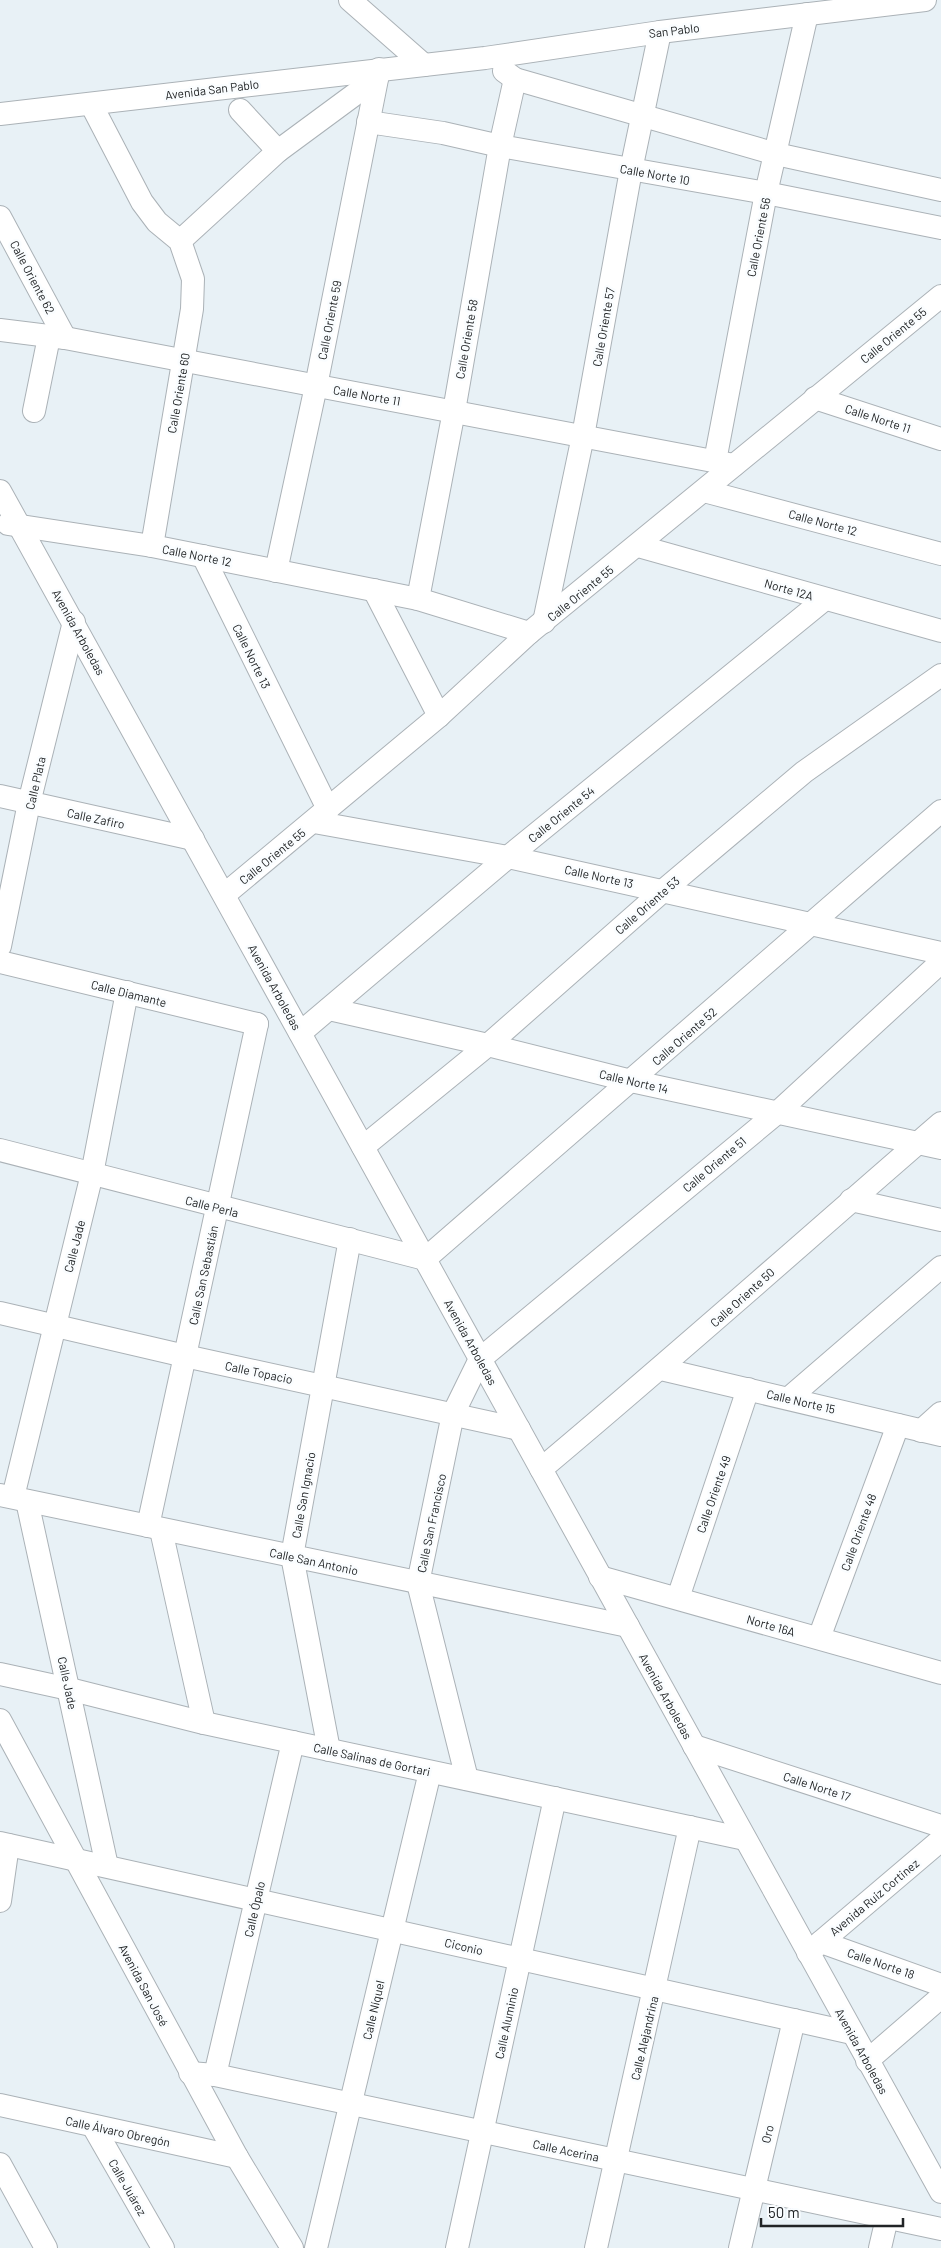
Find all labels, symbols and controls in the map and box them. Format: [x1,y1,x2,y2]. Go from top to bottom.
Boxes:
street label: San Pablo [648,20,700,40]
street label: Avenida San Pablo [164,76,260,102]
street label: Calle Norte 10 [619,161,691,187]
street label: Calle Oriente 56 [743,196,773,278]
street label: Calle Oriente 62 [8,238,58,316]
street label: Calle Oriente 59 [314,279,344,361]
street label: Calle Oriente 57 [589,286,617,368]
street label: Calle Oriente 58 [452,298,480,380]
street label: Calle Oriente 55 [857,304,929,366]
street label: Calle Oriente 60 [164,352,192,434]
street label: Calle Norte 11 [332,382,402,408]
street label: Calle Norte 11 [843,401,913,435]
street label: Calle Norte 12 [787,506,859,538]
street label: Calle Norte 12 [161,541,233,569]
street label: Calle Oriente 55 [544,562,616,624]
street label: Norte 12A [763,575,815,603]
street label: Avenida Arboledas [50,587,108,677]
street label: Calle Norte 13 [230,621,274,691]
street label: Calle Plata [22,755,48,811]
street label: Calle Oriente 54 [525,783,597,845]
street label: Calle Zafiro [66,805,126,831]
street label: Calle Oriente 55 [236,825,308,887]
street label: Calle Norte 13 [563,862,635,890]
street label: Calle Oriente 53 [612,873,682,937]
street label: Avenida Arboledas [246,942,304,1032]
street label: Calle Diamante [90,977,168,1009]
street label: Calle Oriente 52 [649,1004,719,1068]
street label: Calle Norte 14 [598,1066,670,1096]
street label: Calle Oriente 51 [679,1133,749,1195]
street label: Calle Perla [184,1193,240,1219]
street label: Calle Jade [61,1218,87,1274]
street label: Calle San Sebastián [186,1224,220,1326]
street label: Calle Oriente 50 [707,1265,777,1329]
street label: Avenida Arboledas [442,1297,500,1387]
street label: Calle Topacio [224,1358,294,1386]
street label: Calle Norte 15 [765,1386,837,1416]
street label: Calle San Ignacio [288,1451,318,1539]
street label: Calle Oriente 49 [693,1453,733,1535]
street label: Calle San Francisco [414,1472,448,1574]
street label: Calle Oriente 48 [838,1491,878,1573]
street label: Calle San Antonio [268,1545,360,1577]
street label: Norte 16A [745,1611,797,1639]
street label: Avenida Arboledas [637,1651,695,1741]
street label: Calle Jade [56,1655,80,1711]
street label: Calle Salinas de Gortari [312,1740,432,1778]
street label: Calle Norte 17 [782,1769,853,1804]
street label: Avenida Ruiz Cortinez [827,1856,921,1938]
street label: Calle Ópalo [241,1880,267,1938]
street label: Ciconio [443,1935,485,1957]
street label: Avenida San José [116,1942,172,2028]
street label: Calle Norte 18 [845,1945,917,1981]
street label: Calle Níquel [359,1979,387,2041]
street label: Calle Aluminio [492,1986,520,2060]
street label: Calle Alejandrina [627,1994,661,2082]
street label: Avenida Arboledas [833,2006,891,2096]
street label: Calle Álvaro Obregón [64,2113,172,2149]
street label: Oro [758,2124,776,2144]
street label: Calle Acerina [532,2136,600,2164]
street label: Calle Juárez [106,2156,150,2218]
scale bar [761,2196,904,2228]
text: 50 m [768,2203,800,2221]

